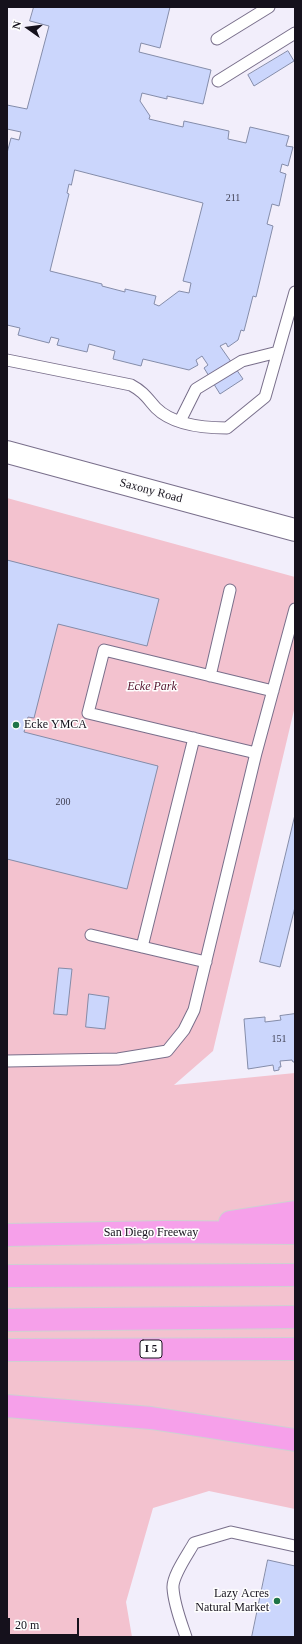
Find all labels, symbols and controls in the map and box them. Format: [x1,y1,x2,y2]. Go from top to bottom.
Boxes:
north arrow [8,8,48,48]
text: N [10,20,23,30]
house number: 211 [226,192,240,204]
street label: Saxony Road [118,476,184,506]
park label: Ecke Park [127,680,177,694]
place label: Ecke YMCA [24,718,87,732]
marker: Ecke YMCA [11,720,21,730]
house number: 200 [56,796,70,808]
house number: 151 [272,1033,286,1045]
street label: San Diego Freeway [104,1226,198,1240]
road number: I 5 [140,1340,162,1358]
place label: Lazy Acres Natural Market [195,1587,269,1615]
marker: Lazy Acres Natural Market [272,1596,282,1606]
scale bar [10,1610,81,1636]
text: 20 m [15,1618,39,1632]

